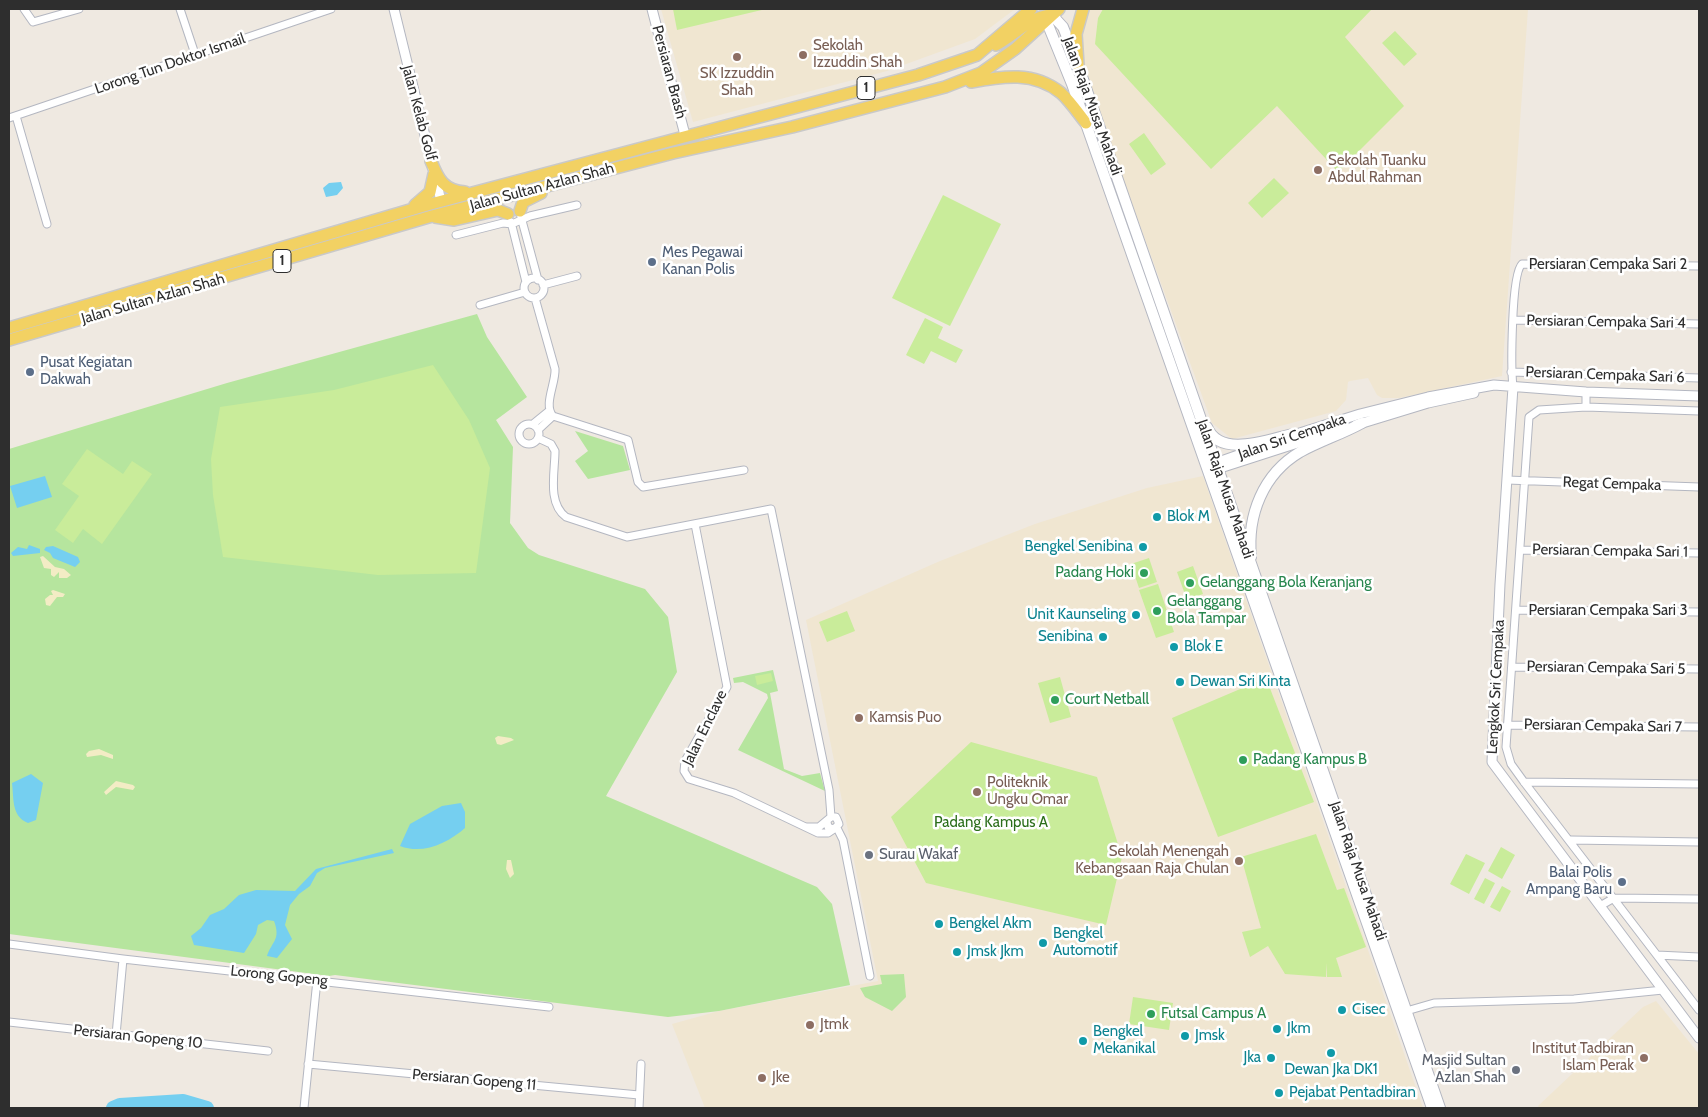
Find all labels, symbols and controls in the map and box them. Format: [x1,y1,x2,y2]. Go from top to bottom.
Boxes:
street label: Persiaran Brash [648,23,690,121]
street label: Lorong Tun Doktor Ismail [92,30,248,98]
street label: Jalan Raja Musa Mahadi [1059,34,1125,178]
place label: Sekolah Izzuddin Shah [813,37,902,72]
marker: Sekolah Izzuddin Shah [797,49,809,61]
marker: SK Izzuddin Shah [731,51,743,63]
street label: Jalan Kelab Golf [398,63,440,163]
place label: SK Izzuddin Shah [700,65,774,100]
road number: 1 [857,76,875,100]
place label: Sekolah Tuanku Abdul Rahman [1328,152,1426,187]
street label: Jalan Sultan Azlan Shah [468,159,616,215]
marker: Sekolah Tuanku Abdul Rahman [1312,164,1324,176]
place label: Mes Pegawai Kanan Polis [662,244,743,279]
road number: 1 [273,250,291,272]
marker: Mes Pegawai Kanan Polis [646,256,658,268]
street label: Persiaran Cempaka Sari 2 [1529,256,1687,274]
street label: Jalan Sultan Azlan Shah [79,270,227,328]
street label: Persiaran Cempaka Sari 4 [1526,312,1686,332]
place label: Pusat Kegiatan Dakwah [40,354,132,389]
street label: Persiaran Cempaka Sari 6 [1525,363,1685,387]
marker: Pusat Kegiatan Dakwah [24,366,36,378]
street label: Jalan Sri Cempaka [1236,410,1348,464]
street label: Jalan Raja Musa Mahadi [1193,417,1257,561]
street label: Regat Cempaka [1562,473,1662,495]
place label: Blok M [1167,508,1210,526]
marker: Blok M [1151,511,1163,523]
place label: Bengkel Senibina [1024,538,1133,556]
marker: Bengkel Senibina [1137,541,1149,553]
street label: Persiaran Cempaka Sari 1 [1532,541,1688,561]
place label: Padang Hoki [1055,564,1134,582]
marker: Padang Hoki [1138,567,1150,579]
place label: Gelanggang Bola Keranjang [1200,574,1372,592]
marker: Gelanggang Bola Keranjang [1184,577,1196,589]
place label: Gelanggang Bola Tampar [1167,593,1246,628]
street label: Persiaran Cempaka Sari 3 [1529,602,1687,620]
marker: Gelanggang Bola Tampar [1151,605,1163,617]
place label: Unit Kaunseling [1027,606,1126,624]
marker: Unit Kaunseling [1130,609,1142,621]
street label: Lengkok Sri Cempaka [1483,619,1509,755]
place label: Senibina [1038,628,1093,646]
marker: Senibina [1097,631,1109,643]
place label: Blok E [1184,638,1223,656]
marker: Blok E [1168,641,1180,653]
street label: Persiaran Cempaka Sari 5 [1526,658,1686,678]
place label: Dewan Sri Kinta [1190,673,1291,691]
marker: Dewan Sri Kinta [1174,676,1186,688]
street label: Jalan Enclave [679,687,731,769]
place label: Court Netball [1065,691,1149,709]
marker: Court Netball [1049,694,1061,706]
place label: Kamsis Puo [869,709,941,727]
marker: Kamsis Puo [853,712,865,724]
street label: Persiaran Cempaka Sari 7 [1524,716,1682,736]
place label: Padang Kampus B [1253,751,1367,769]
marker: Padang Kampus B [1237,754,1249,766]
place label: Politeknik Ungku Omar [987,774,1068,809]
marker: Politeknik Ungku Omar [971,786,983,798]
street label: Jalan Raja Musa Mahadi [1326,799,1390,943]
park label: Padang Kampus A [934,814,1048,832]
place label: Sekolah Menengah Kebangsaan Raja Chulan [1075,843,1229,878]
place label: Surau Wakaf [879,846,958,864]
marker: Surau Wakaf [863,849,875,861]
marker: Sekolah Menengah Kebangsaan Raja Chulan [1233,855,1245,867]
place label: Balai Polis Ampang Baru [1526,864,1612,899]
marker: Balai Polis Ampang Baru [1616,876,1628,888]
place label: Bengkel Akm [949,915,1032,933]
marker: Bengkel Akm [933,918,945,930]
place label: Bengkel Automotif [1053,925,1118,960]
marker: Bengkel Automotif [1037,937,1049,949]
place label: Jmsk Jkm [967,943,1024,961]
marker: Jmsk Jkm [951,946,963,958]
street label: Lorong Gopeng [229,962,329,990]
place label: Cisec [1352,1001,1386,1019]
marker: Cisec [1336,1004,1348,1016]
place label: Futsal Campus A [1161,1005,1266,1023]
marker: Futsal Campus A [1145,1008,1157,1020]
place label: Jtmk [820,1016,849,1034]
marker: Jtmk [804,1019,816,1031]
place label: Jkm [1287,1020,1311,1038]
street label: Persiaran Gopeng 10 [72,1021,204,1053]
place label: Bengkel Mekanikal [1093,1023,1155,1058]
marker: Jkm [1271,1023,1283,1035]
place label: Jmsk [1195,1027,1225,1045]
marker: Jmsk [1179,1030,1191,1042]
marker: Bengkel Mekanikal [1077,1035,1089,1047]
place label: Institut Tadbiran Islam Perak [1532,1040,1634,1075]
marker: Dewan Jka DK1 [1325,1047,1337,1059]
place label: Jka [1243,1049,1261,1067]
marker: Jka [1265,1052,1277,1064]
place label: Masjid Sultan Azlan Shah [1422,1052,1506,1087]
marker: Institut Tadbiran Islam Perak [1638,1052,1650,1064]
place label: Dewan Jka DK1 [1284,1061,1378,1079]
marker: Masjid Sultan Azlan Shah [1510,1064,1522,1076]
street label: Persiaran Gopeng 11 [411,1066,537,1094]
place label: Jke [772,1069,790,1087]
marker: Jke [756,1072,768,1084]
place label: Pejabat Pentadbiran [1289,1084,1416,1102]
marker: Pejabat Pentadbiran [1273,1087,1285,1099]

